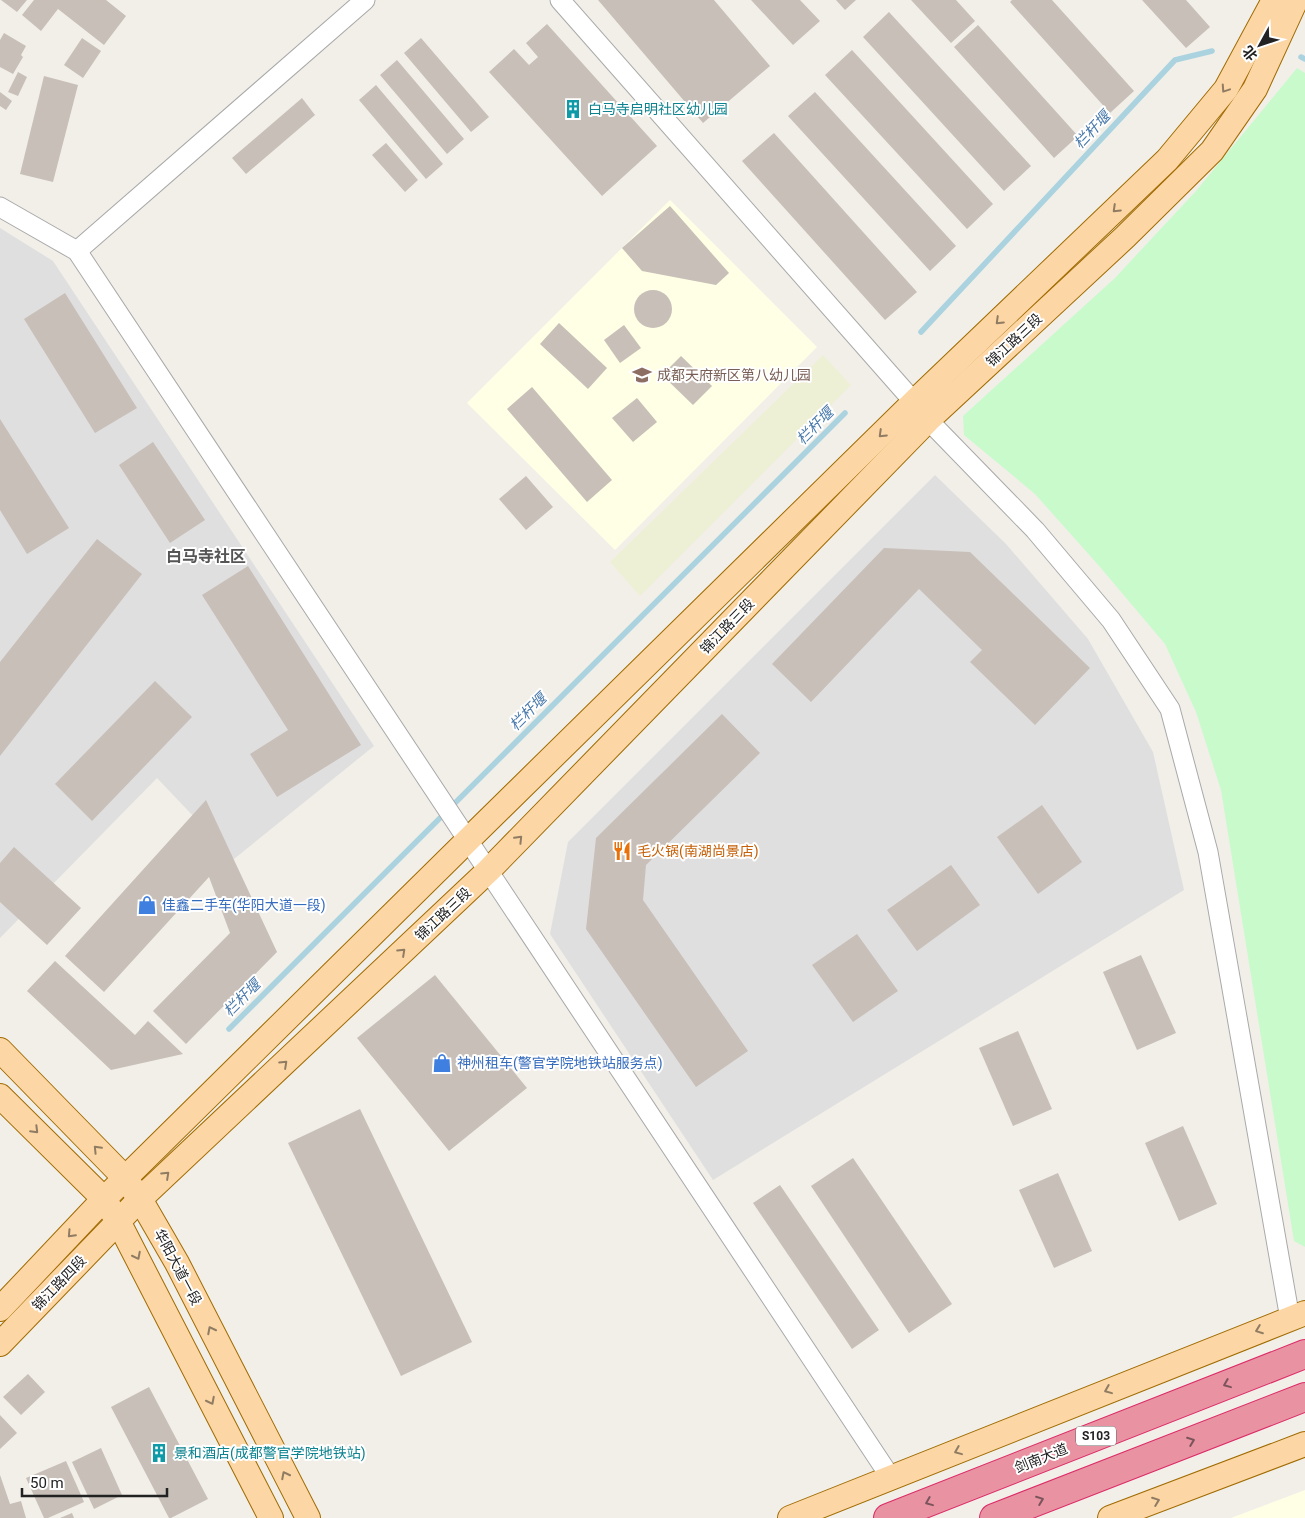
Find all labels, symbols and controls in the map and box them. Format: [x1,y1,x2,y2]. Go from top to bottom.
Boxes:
north arrow [1235,20,1285,70]
text: 北 [1239,43,1261,64]
one-way arrow [1222,83,1231,92]
building icon: 白马寺启明社区幼儿园 [562,98,584,120]
place label: 白马寺启明社区幼儿园 [588,101,728,117]
water label: 栏杆堰 [1070,105,1116,153]
one-way arrow [1113,203,1122,212]
street label: 锦江路三段 [983,310,1045,370]
one-way arrow [996,315,1005,324]
school or university icon: 成都天府新区第八幼儿园 [631,364,653,386]
place label: 成都天府新区第八幼儿园 [657,367,811,383]
water label: 栏杆堰 [793,402,839,448]
one-way arrow [879,428,888,437]
district label: 白马寺社区 [166,547,246,566]
street label: 锦江路三段 [697,595,757,657]
water label: 栏杆堰 [506,688,552,734]
one-way arrow [513,836,522,845]
restaurant icon: 毛火锅(南湖尚景店) [611,840,633,862]
place label: 毛火锅(南湖尚景店) [637,843,759,860]
street label: 锦江路三段 [412,884,474,944]
shop icon: 佳鑫二手车(华阳大道一段) [136,894,158,916]
place label: 佳鑫二手车(华阳大道一段) [162,897,326,914]
one-way arrow [397,949,406,958]
water label: 栏杆堰 [220,974,266,1020]
shop icon: 神州租车(警官学院地铁站服务点) [431,1052,453,1074]
place label: 神州租车(警官学院地铁站服务点) [457,1055,663,1072]
one-way arrow [279,1061,288,1070]
one-way arrow [29,1124,38,1133]
one-way arrow [94,1146,103,1155]
one-way arrow [160,1172,169,1181]
street label: 华阳大道一段 [151,1226,205,1308]
one-way arrow [68,1229,77,1238]
one-way arrow [131,1251,141,1260]
street label: 锦江路四段 [29,1252,89,1314]
one-way arrow [1256,1325,1264,1335]
one-way arrow [207,1326,217,1335]
one-way arrow [1223,1378,1232,1388]
one-way arrow [1105,1385,1113,1395]
one-way arrow [205,1396,215,1405]
road number: S103 [1076,1426,1116,1445]
one-way arrow [1186,1437,1195,1448]
street label: 剑南大道 [1012,1440,1070,1476]
building icon: 景和酒店(成都警官学院地铁站) [148,1442,170,1464]
place label: 景和酒店(成都警官学院地铁站) [174,1445,366,1462]
one-way arrow [954,1445,962,1455]
scale bar [22,1466,168,1498]
one-way arrow [281,1471,291,1480]
text: 50 m [30,1474,64,1492]
one-way arrow [925,1495,934,1506]
one-way arrow [1035,1496,1044,1507]
one-way arrow [1151,1497,1160,1507]

